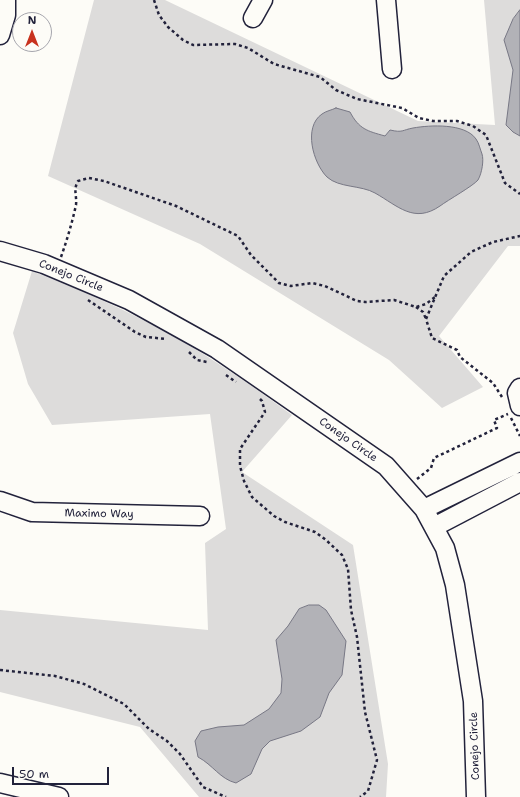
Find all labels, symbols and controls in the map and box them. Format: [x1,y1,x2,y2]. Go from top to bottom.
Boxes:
north arrow [12,12,52,52]
text: N [28,13,36,28]
street label: Conejo Circle [37,257,105,295]
street label: Conejo Circle [316,415,380,465]
street label: Maximo Way [64,507,134,521]
street label: Conejo Circle [467,712,483,780]
scale bar [14,759,111,785]
text: 50 m [19,766,49,782]

